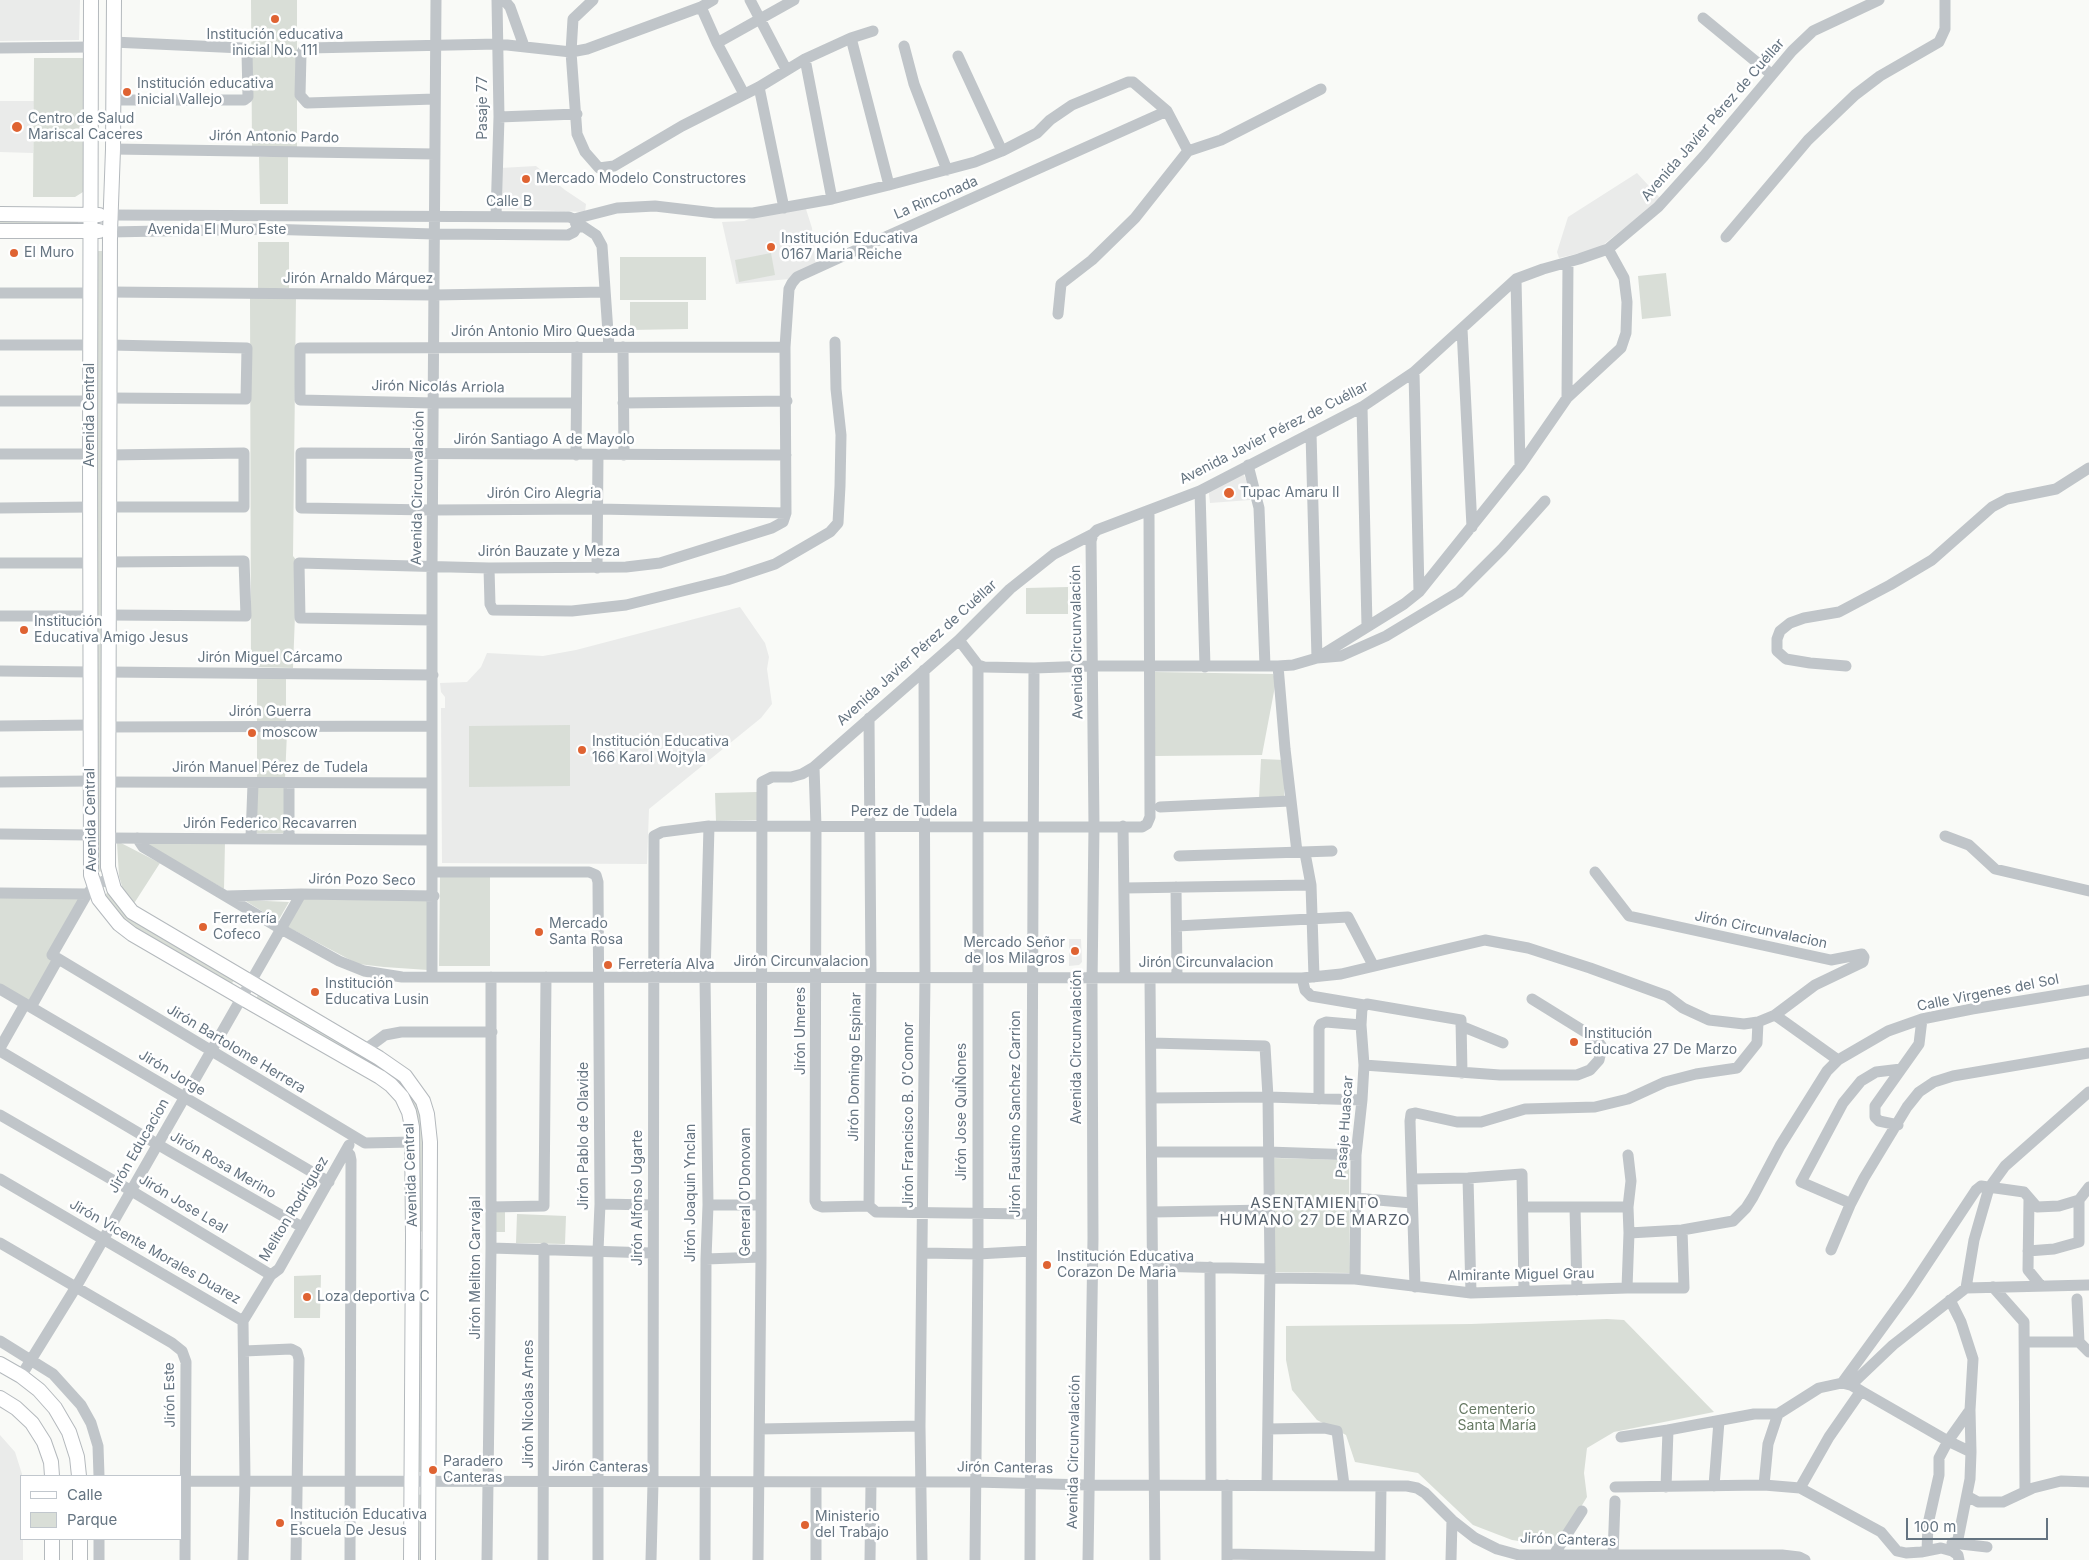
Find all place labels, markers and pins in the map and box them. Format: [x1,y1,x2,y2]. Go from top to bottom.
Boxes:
marker: Institución educativa inicial No. 111 [269,13,281,25]
place label: Institución educativa inicial No. 111 [207,27,343,59]
place label: Institución educativa inicial Vallejo [137,76,274,108]
marker: Institución educativa inicial Vallejo [121,86,133,98]
place label: Centro de Salud Mariscal Caceres [28,111,143,144]
marker: Centro de Salud Mariscal Caceres [10,120,24,134]
place label: Mercado Modelo Constructores [536,171,746,187]
marker: Mercado Modelo Constructores [520,173,532,185]
place label: Institución Educativa 0167 Maria Reiche [781,231,918,264]
marker: Institución Educativa 0167 Maria Reiche [765,241,777,253]
place label: El Muro [24,245,74,261]
marker: El Muro [8,247,20,259]
place label: Tupac Amaru II [1240,485,1340,501]
marker: Tupac Amaru II [1222,486,1236,500]
place label: Institución Educativa Amigo Jesus [34,614,188,646]
marker: Institución Educativa Amigo Jesus [18,624,30,636]
place label: moscow [262,725,318,741]
marker: moscow [246,727,258,739]
place label: Institución Educativa 166 Karol Wojtyla [592,734,729,766]
marker: Institución Educativa 166 Karol Wojtyla [576,744,588,756]
place label: Ferretería Cofeco [213,911,277,944]
place label: Mercado Santa Rosa [549,916,623,949]
marker: Ferretería Cofeco [197,921,209,933]
marker: Mercado Santa Rosa [533,926,545,938]
place label: Mercado Señor de los Milagros [963,935,1065,968]
marker: Mercado Señor de los Milagros [1069,945,1081,957]
place label: Ferretería Alva [618,957,715,973]
marker: Ferretería Alva [602,959,614,971]
place label: Institución Educativa Lusin [325,976,429,1009]
marker: Institución Educativa Lusin [309,986,321,998]
place label: Institución Educativa 27 De Marzo [1584,1026,1737,1058]
marker: Institución Educativa 27 De Marzo [1568,1036,1580,1048]
place label: Institución Educativa Corazon De Maria [1057,1249,1194,1282]
marker: Institución Educativa Corazon De Maria [1041,1259,1053,1271]
place label: Loza deportiva C [317,1289,430,1305]
marker: Loza deportiva C [301,1291,313,1303]
place label: Paradero Canteras [443,1454,503,1486]
marker: Paradero Canteras [427,1464,439,1476]
place label: Institución Educativa Escuela De Jesus [290,1507,427,1540]
place label: Ministerio del Trabajo [815,1509,889,1541]
marker: Institución Educativa Escuela De Jesus [274,1517,286,1529]
marker: Ministerio del Trabajo [799,1519,811,1531]

